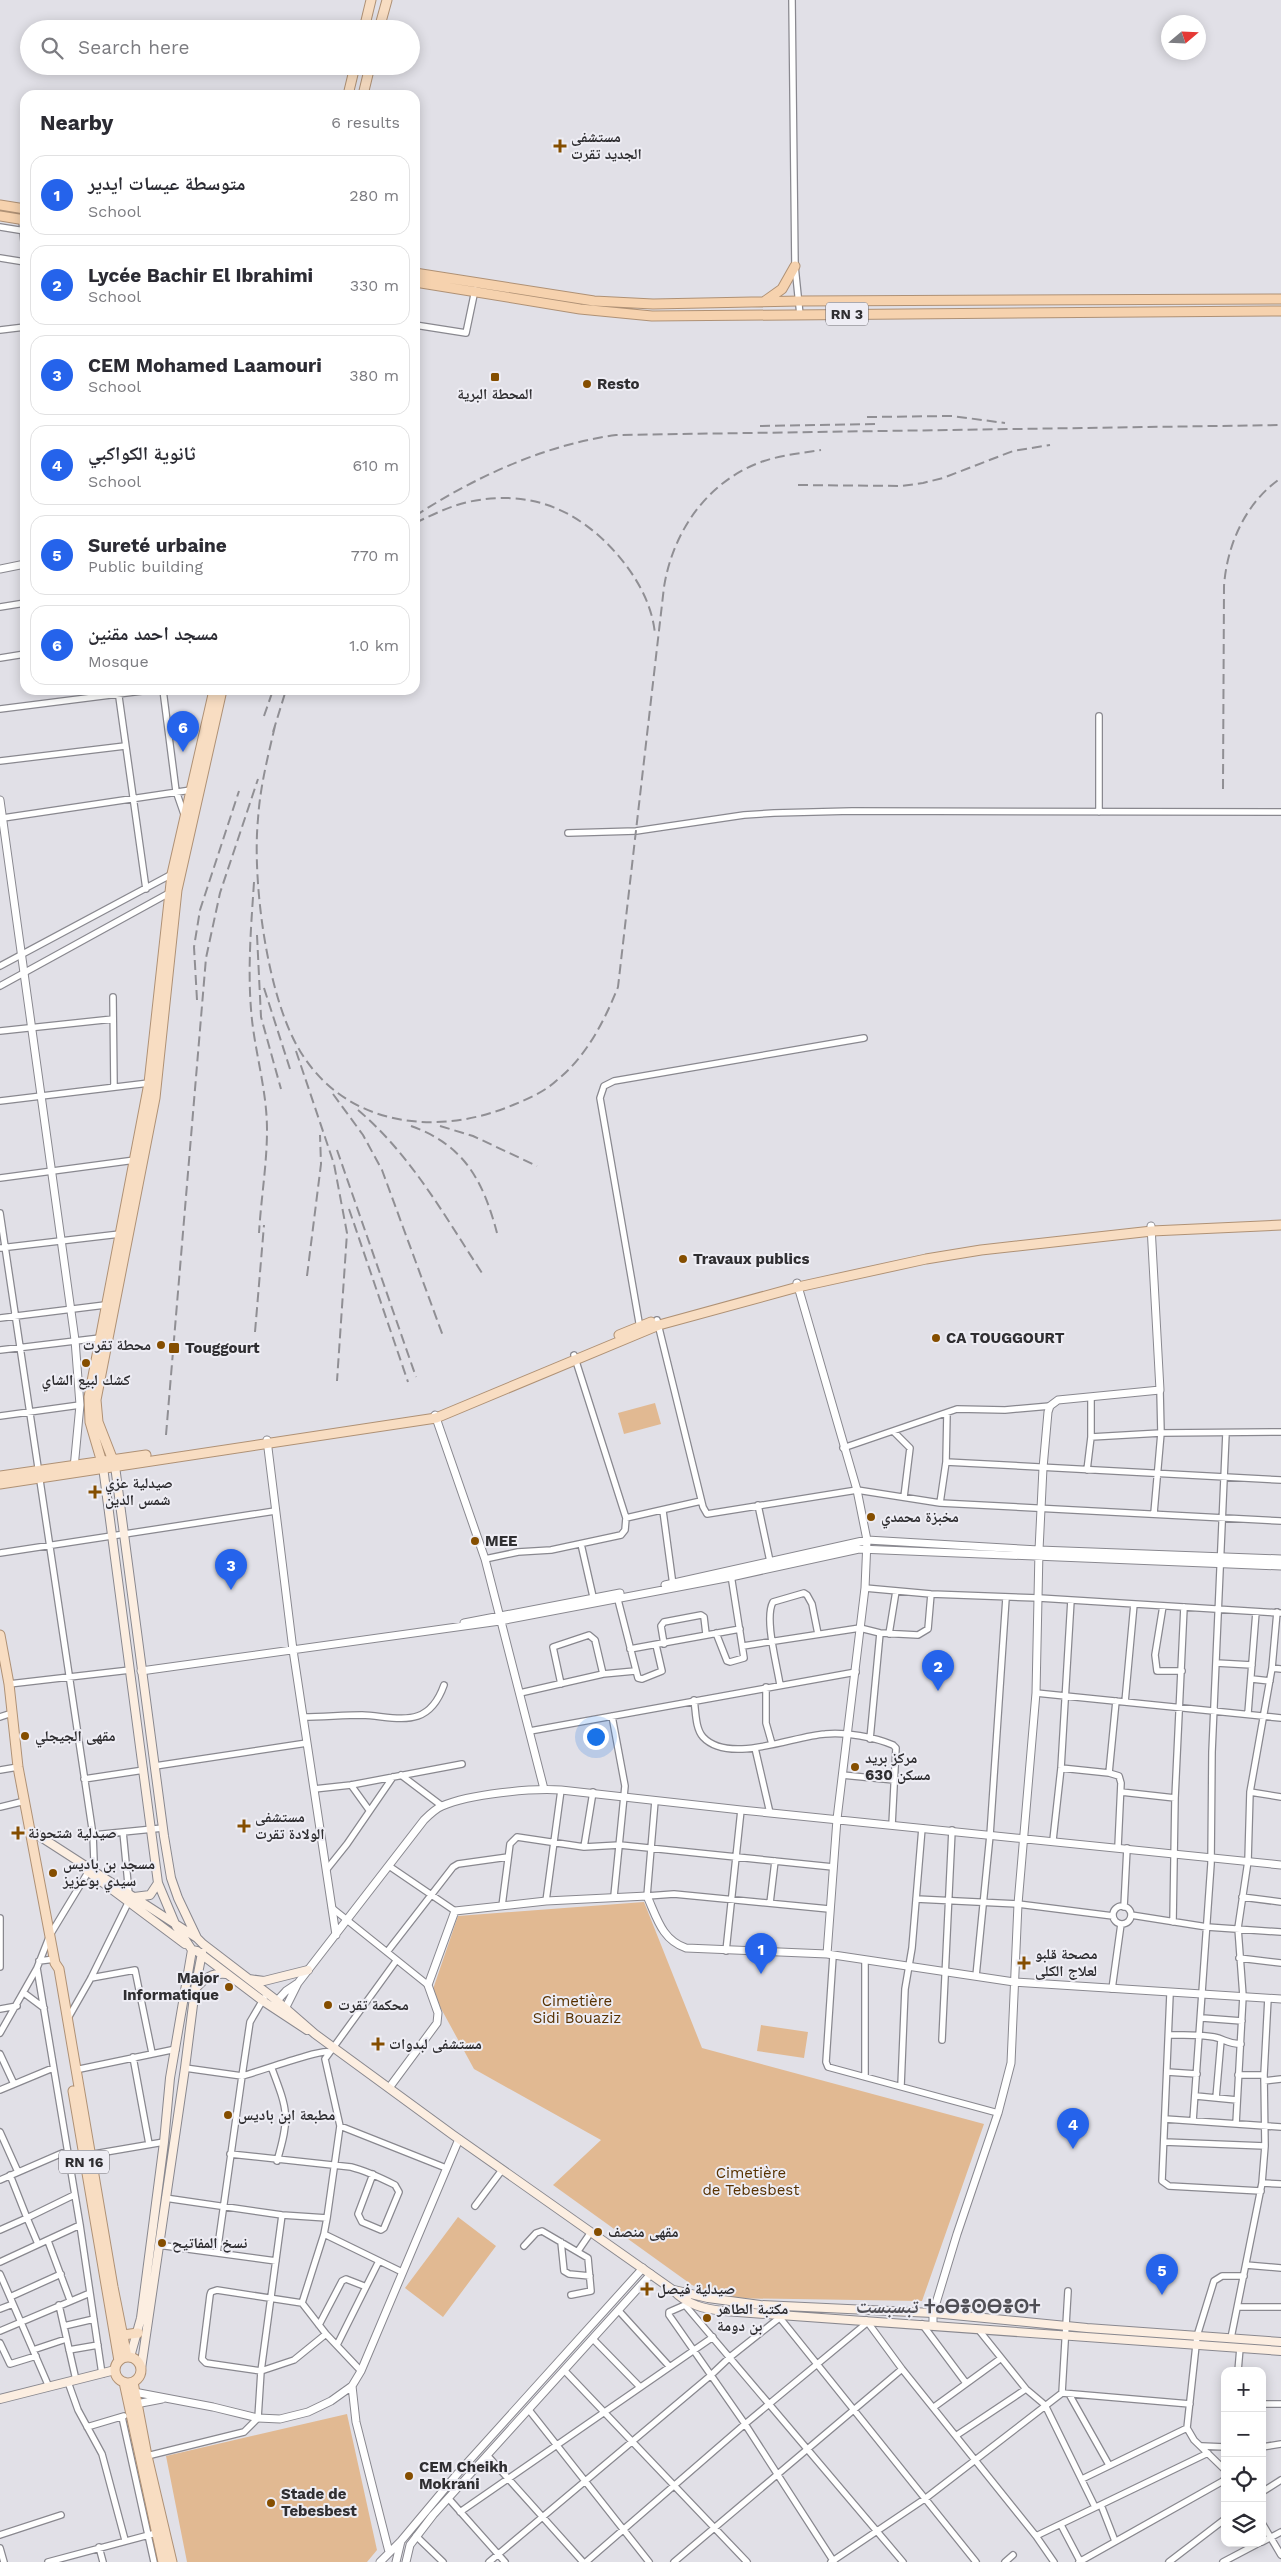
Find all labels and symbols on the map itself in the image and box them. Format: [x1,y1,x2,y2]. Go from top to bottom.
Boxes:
north arrow [1161,15,1206,60]
place label: مستشفى الجديد تقرت [571,128,642,163]
marker: مستشفى الجديد تقرت [553,139,567,153]
road number: RN 3 [826,302,868,326]
marker: المحطة البرية [489,371,501,383]
place label: Resto [597,375,639,393]
marker: Resto [581,378,593,390]
place label: المحطة البرية [457,385,533,403]
pin: 6 [167,711,199,752]
place label: Travaux publics [693,1250,809,1268]
marker: Travaux publics [677,1253,689,1265]
place label: CA TOUGGOURT [946,1329,1065,1347]
marker: CA TOUGGOURT [930,1332,942,1344]
place label: محطة تقرت [83,1336,151,1354]
marker: محطة تقرت [155,1339,167,1351]
place label: Touggourt [185,1339,260,1357]
marker: Touggourt [167,1341,181,1355]
marker: كشك لبيع الشاي [80,1357,92,1369]
place label: كشك لبيع الشاي [42,1371,131,1392]
place label: صيدلية عزي شمس الدين [105,1474,173,1509]
marker: صيدلية عزي شمس الدين [89,1486,101,1498]
place label: مخبزة محمدي [881,1508,959,1529]
marker: مخبزة محمدي [865,1511,877,1523]
place label: MEE [485,1532,518,1550]
marker: MEE [469,1535,481,1547]
pin: 3 [215,1549,247,1590]
pin: 2 [922,1650,954,1691]
your location [583,1724,609,1750]
place label: مقهى الجيجلي [35,1727,116,1748]
marker: مقهى الجيجلي [19,1730,31,1742]
place label: مركز بريد 630 مسكن [865,1749,931,1784]
marker: مركز بريد 630 مسكن [849,1761,861,1773]
place label: مستشفى الولادة تقرت [255,1808,325,1843]
marker: مستشفى الولادة تقرت [237,1819,251,1833]
place label: صيدلية شتحونة [28,1824,117,1842]
marker: صيدلية شتحونة [12,1827,24,1839]
place label: مسجد بن باديس سيدي بوعزيز [62,1855,155,1893]
marker: مسجد بن باديس سيدي بوعزيز [47,1867,59,1879]
pin: 1 [745,1933,777,1974]
place label: مصحة قلبو لعلاج الكلى [1035,1945,1098,1980]
marker: مصحة قلبو لعلاج الكلى [1017,1956,1031,1970]
place label: Major Informatique [123,1969,220,2004]
marker: Major Informatique [223,1981,235,1993]
park label: Cimetière Sidi Bouaziz [533,1992,621,2027]
place label: محكمة تقرت [338,1996,409,2014]
marker: محكمة تقرت [322,1999,334,2011]
place label: مستشفى لبدوات [389,2035,482,2053]
marker: مستشفى لبدوات [371,2037,385,2051]
place label: مطبعة ابن باديس [238,2106,335,2124]
pin: 4 [1057,2108,1089,2149]
marker: مطبعة ابن باديس [222,2109,234,2121]
road number: RN 16 [59,2150,109,2174]
park label: Cimetière de Tebesbest [702,2164,800,2199]
place label: مقهى منصف [608,2223,679,2241]
marker: مقهى منصف [592,2226,604,2238]
place label: نسخ المفاتيح [172,2234,247,2253]
marker: نسخ المفاتيح [156,2237,168,2249]
pin: 5 [1146,2254,1178,2295]
place label: صيدلية فيصل [657,2280,735,2298]
marker: صيدلية فيصل [641,2283,653,2295]
district label: تبسبست ⵜⴰⴱⴻⵙⴱⴻⵙⵜ [856,2294,1040,2318]
place label: مكتبة الطاهر بن دومة [716,2300,788,2335]
marker: مكتبة الطاهر بن دومة [701,2312,713,2324]
place label: CEM Cheikh Mokrani [419,2458,508,2493]
marker: CEM Cheikh Mokrani [403,2470,415,2482]
place label: Stade de Tebesbest [281,2485,357,2520]
marker: Stade de Tebesbest [265,2497,277,2509]

